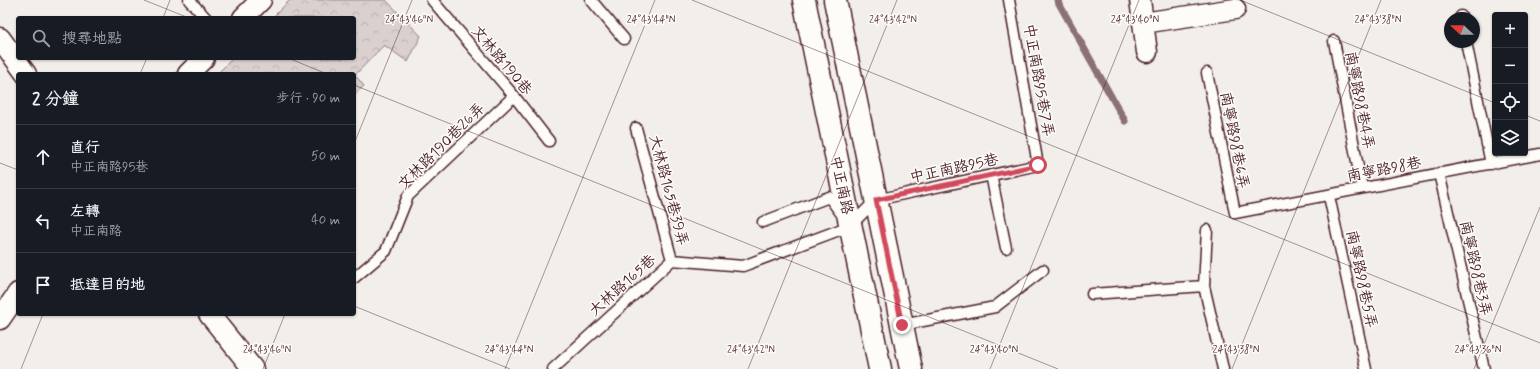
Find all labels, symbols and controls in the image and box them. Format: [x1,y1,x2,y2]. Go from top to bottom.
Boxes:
north arrow [1444,12,1480,48]
map controls [1492,12,1528,156]
button: + [1492,12,1528,48]
text: 24°43'46"N [385,13,433,27]
text: 24°43'44"N [627,13,676,27]
text: 24°43'42"N [869,13,917,27]
text: 24°43'40"N [1111,13,1160,27]
text: 24°43'38"N [1355,13,1402,27]
search box [16,16,356,60]
street label: 文林路190巷 [466,22,536,100]
street label: 中正南路95巷7弄 [1018,22,1058,138]
icon: search [30,27,52,49]
text: 搜尋地點 [62,29,122,49]
button: − [1492,48,1528,84]
street label: 南寧路98巷4弄 [1340,50,1378,151]
button: locate [1492,84,1528,120]
text: 2 分鐘 [32,88,79,110]
text: 步行 · 90 m [276,90,340,107]
street label: 南寧路98巷6弄 [1215,90,1253,190]
street label: 文林路190巷26弄 [394,99,490,195]
button: layers [1492,120,1528,156]
street label: 大林路165巷39弄 [644,133,692,248]
text: 直行 [70,138,100,158]
icon: ahead [32,146,54,168]
text: 50 m [311,148,340,165]
street label: 中正南路95巷 [908,150,1000,188]
street label: 南寧路98巷 [1345,153,1423,187]
street label: 中正南路 [825,154,857,217]
route start [1029,156,1047,174]
text: 中正南路95巷 [70,159,148,176]
text: 左轉 [70,202,100,222]
icon: left [32,210,54,232]
text: 40 m [311,212,340,229]
street label: 南寧路98巷3弄 [1454,219,1496,318]
text: 中正南路 [70,223,122,240]
street label: 南寧路98巷5弄 [1341,228,1381,330]
street label: 大林路165巷 [585,250,660,321]
icon: arrive [32,274,54,296]
text: 抵達目的地 [70,275,145,295]
route end [893,316,911,334]
text: 24°43'46"N [243,343,291,357]
text: 24°43'44"N [485,343,534,357]
text: 24°43'42"N [727,343,775,357]
text: 24°43'40"N [970,343,1019,357]
text: 24°43'38"N [1213,343,1260,357]
text: 24°43'36"N [1455,343,1502,357]

